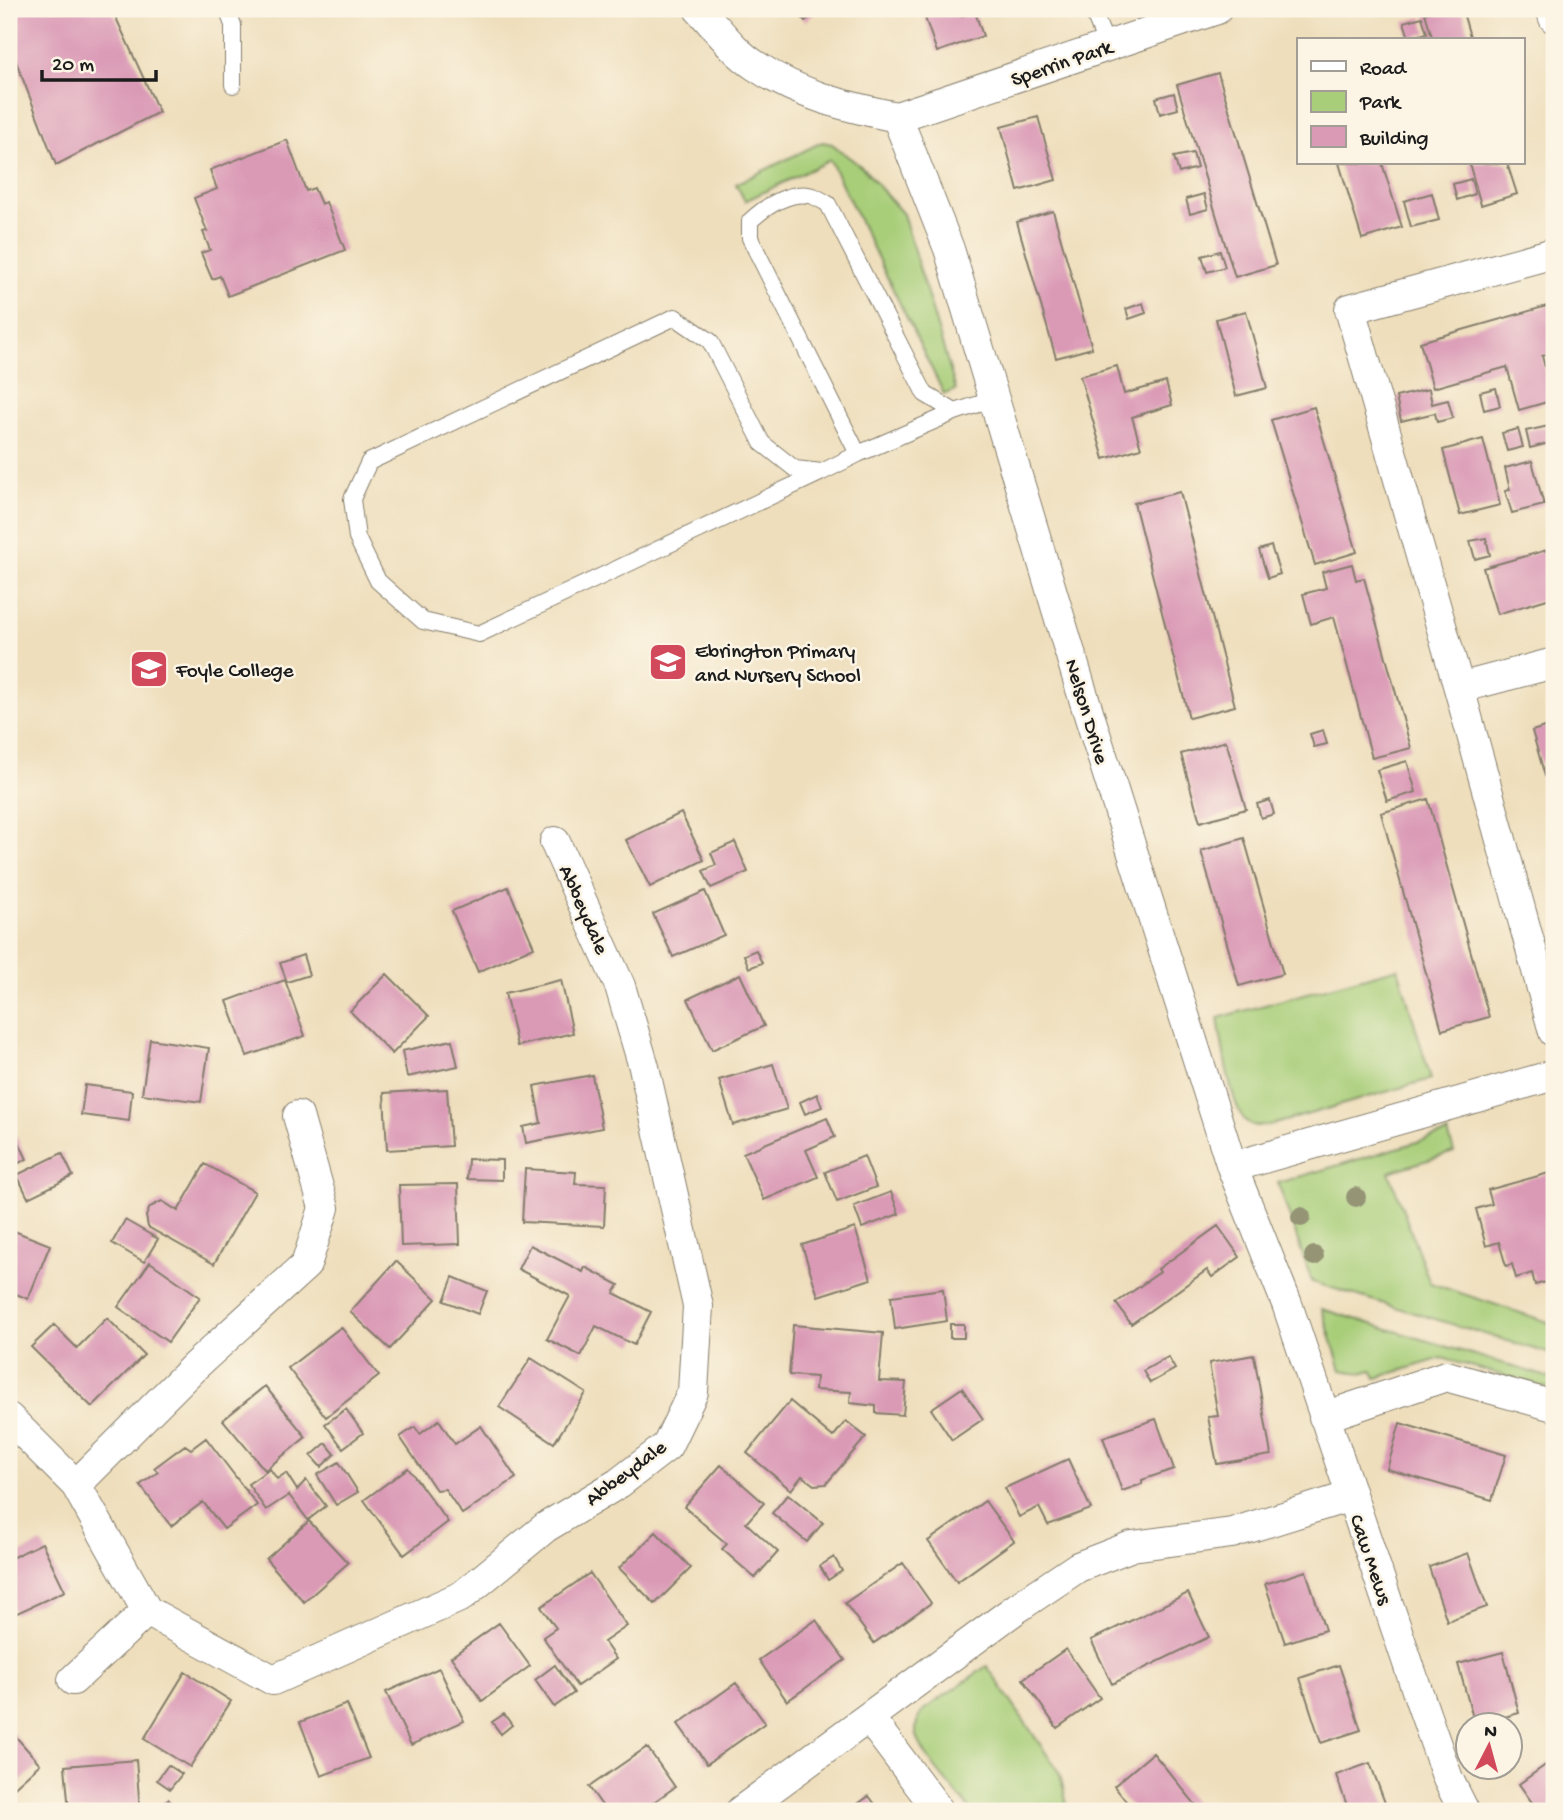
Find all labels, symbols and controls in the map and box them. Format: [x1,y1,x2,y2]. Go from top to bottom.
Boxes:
street label: Sperrin Park [1008,35,1118,94]
scale bar [42,38,156,82]
legend [1297,38,1524,164]
text: 20 m [52,54,94,79]
text: Road [1360,58,1408,83]
text: Park [1359,92,1403,117]
text: Building [1359,128,1429,153]
school or university icon: Ebrington Primary and Nursery School [647,641,689,683]
place label: Ebrington Primary and Nursery School [695,641,861,690]
school or university icon: Foyle College [128,648,170,690]
street label: Nelson Drive [1057,656,1113,769]
place label: Foyle College [175,660,295,685]
street label: Abbeydale [551,862,613,960]
street label: Abbeydale [582,1435,674,1513]
street label: Caw Mews [1342,1512,1396,1610]
north arrow [1454,1712,1524,1782]
text: N [1483,1720,1498,1745]

